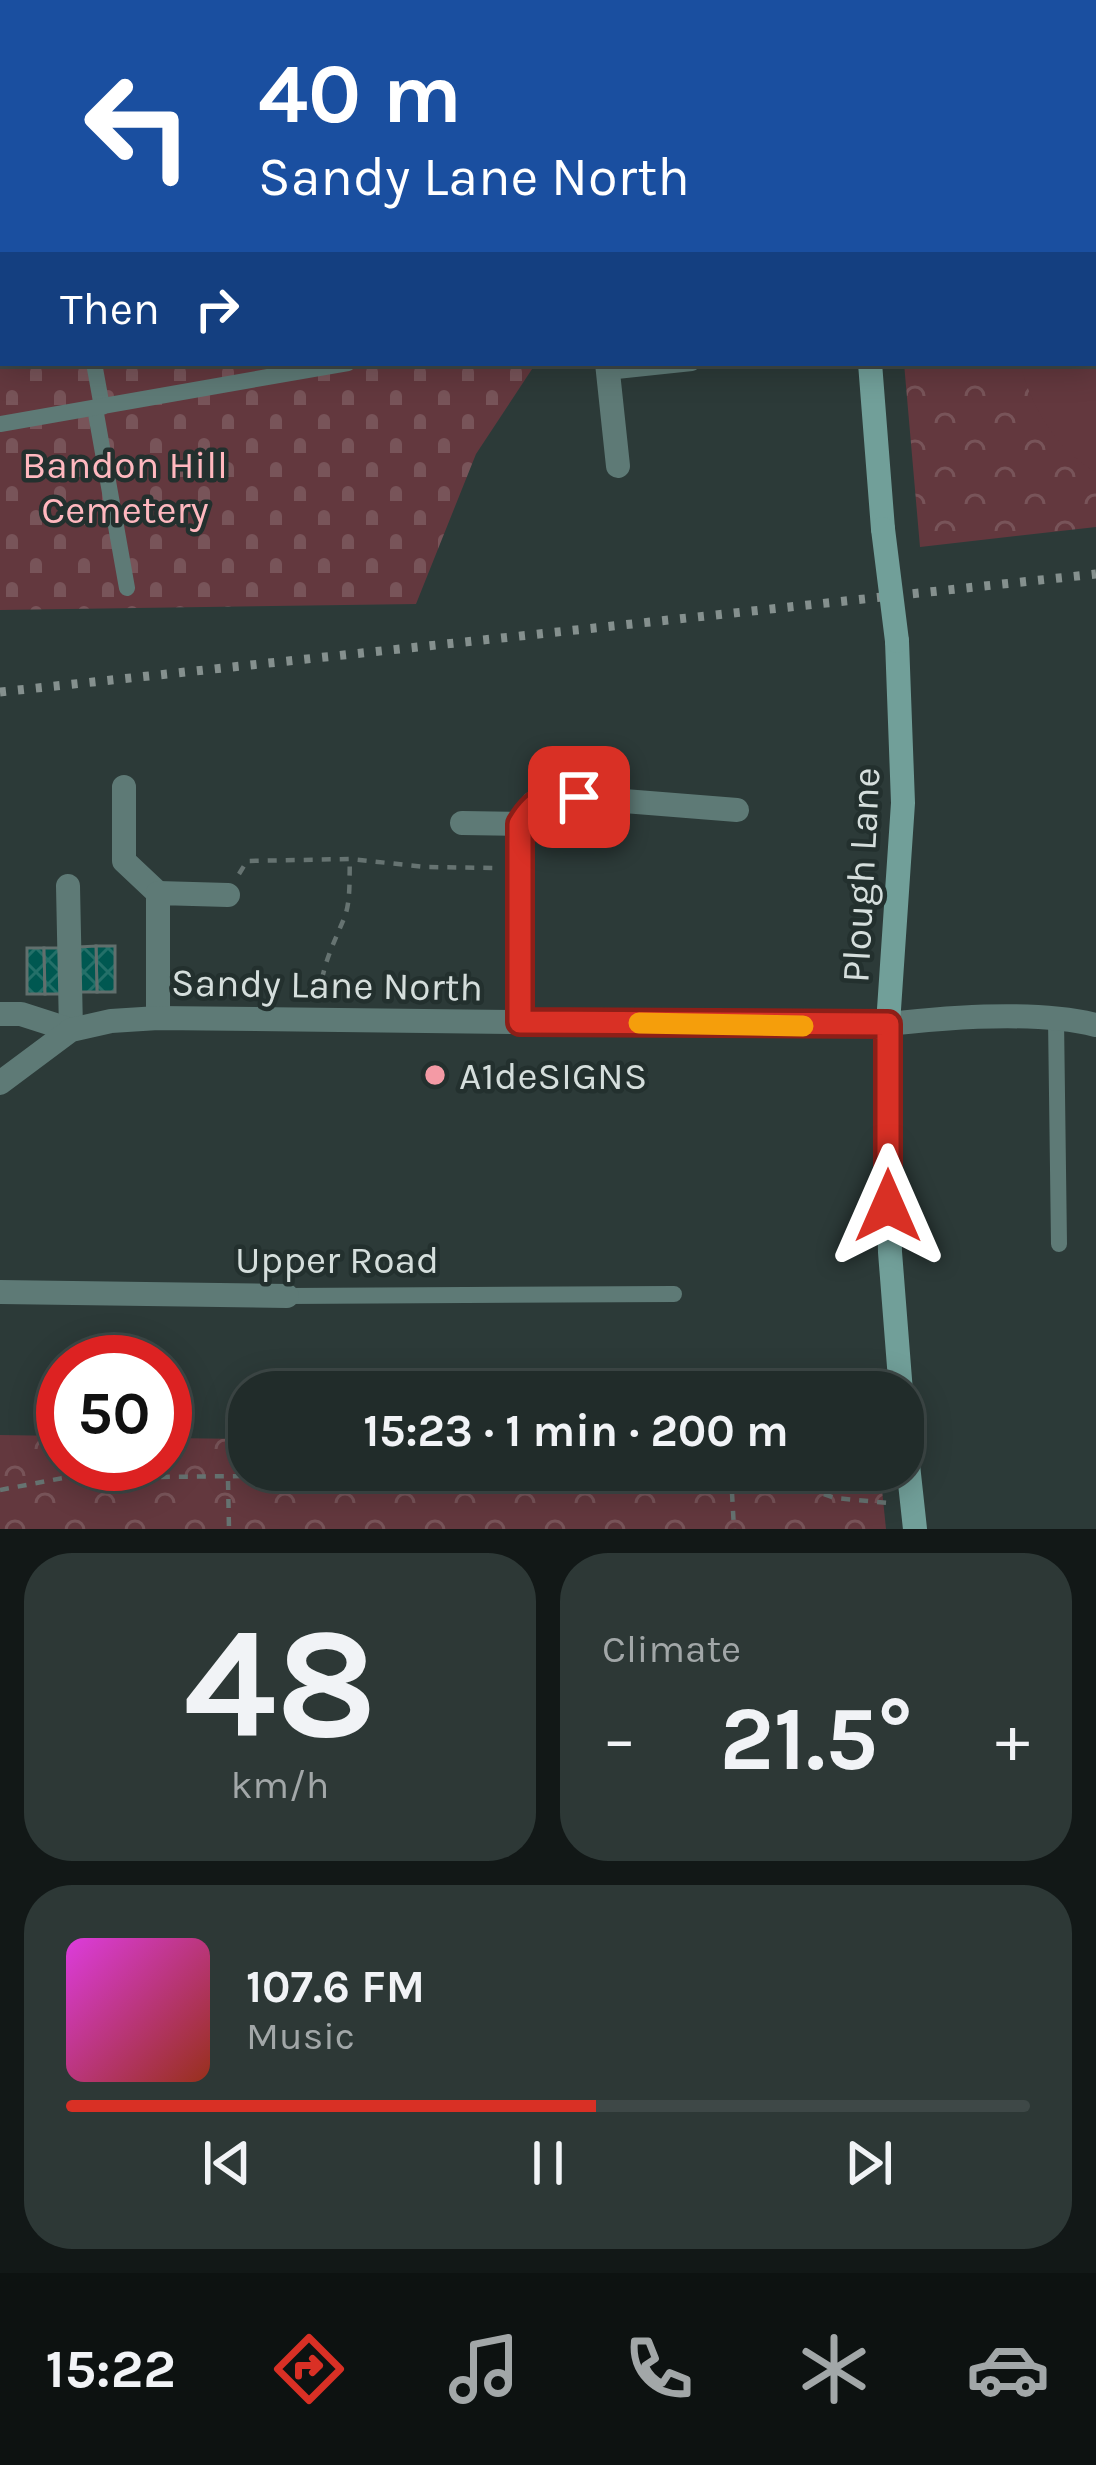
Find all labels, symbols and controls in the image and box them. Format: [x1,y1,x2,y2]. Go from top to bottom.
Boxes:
text: 40 m [258,45,462,143]
icon: left [60,48,216,204]
text: Sandy Lane North [258,145,690,209]
icon: right [184,276,250,342]
text: Then [60,283,160,335]
park label: Bandon Hill Cemetery [22,442,228,533]
pin [528,746,630,848]
icon: arrive [546,764,612,830]
street label: Plough Lane [832,766,890,984]
street label: Sandy Lane North [171,959,483,1011]
place label: A1deSIGNS [459,1053,647,1099]
marker: A1deSIGNS [422,1062,448,1088]
position arrow [825,1143,951,1269]
street label: Upper Road [235,1237,439,1283]
speed limit sign: 50 [36,1335,192,1491]
text: 15:23 · 1 min · 200 m [363,1405,789,1457]
text: 48 [183,1593,377,1775]
text: Climate [602,1626,741,1672]
text: 21.5° [719,1686,913,1792]
text: − [602,1700,637,1778]
text: + [995,1700,1030,1778]
text: km/h [231,1762,329,1808]
text: 107.6 FM [246,1961,425,2013]
text: Music [246,2013,355,2059]
icon: previous [194,2130,260,2196]
icon: pause [515,2130,581,2196]
icon: next [836,2130,902,2196]
icon: directions [267,2327,351,2411]
icon: music [442,2327,526,2411]
icon: phone [617,2327,701,2411]
icon: climate [792,2327,876,2411]
icon: car [966,2327,1050,2411]
text: 15:22 [45,2337,176,2401]

